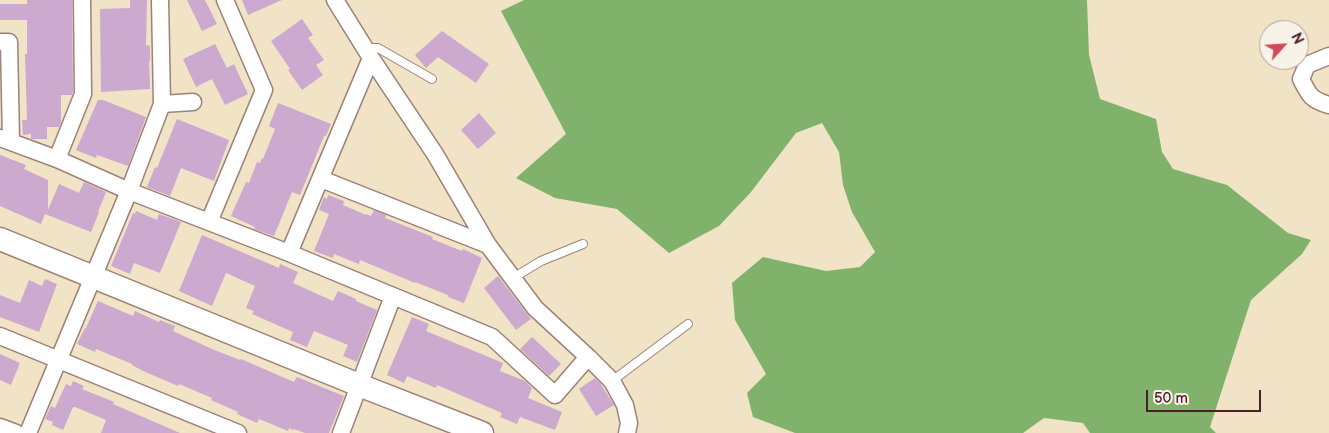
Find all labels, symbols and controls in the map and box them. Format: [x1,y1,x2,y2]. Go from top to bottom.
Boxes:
north arrow [1259,20,1309,70]
text: N [1287,30,1307,47]
scale bar [1149,380,1264,412]
text: 50 m [1154,389,1188,408]

